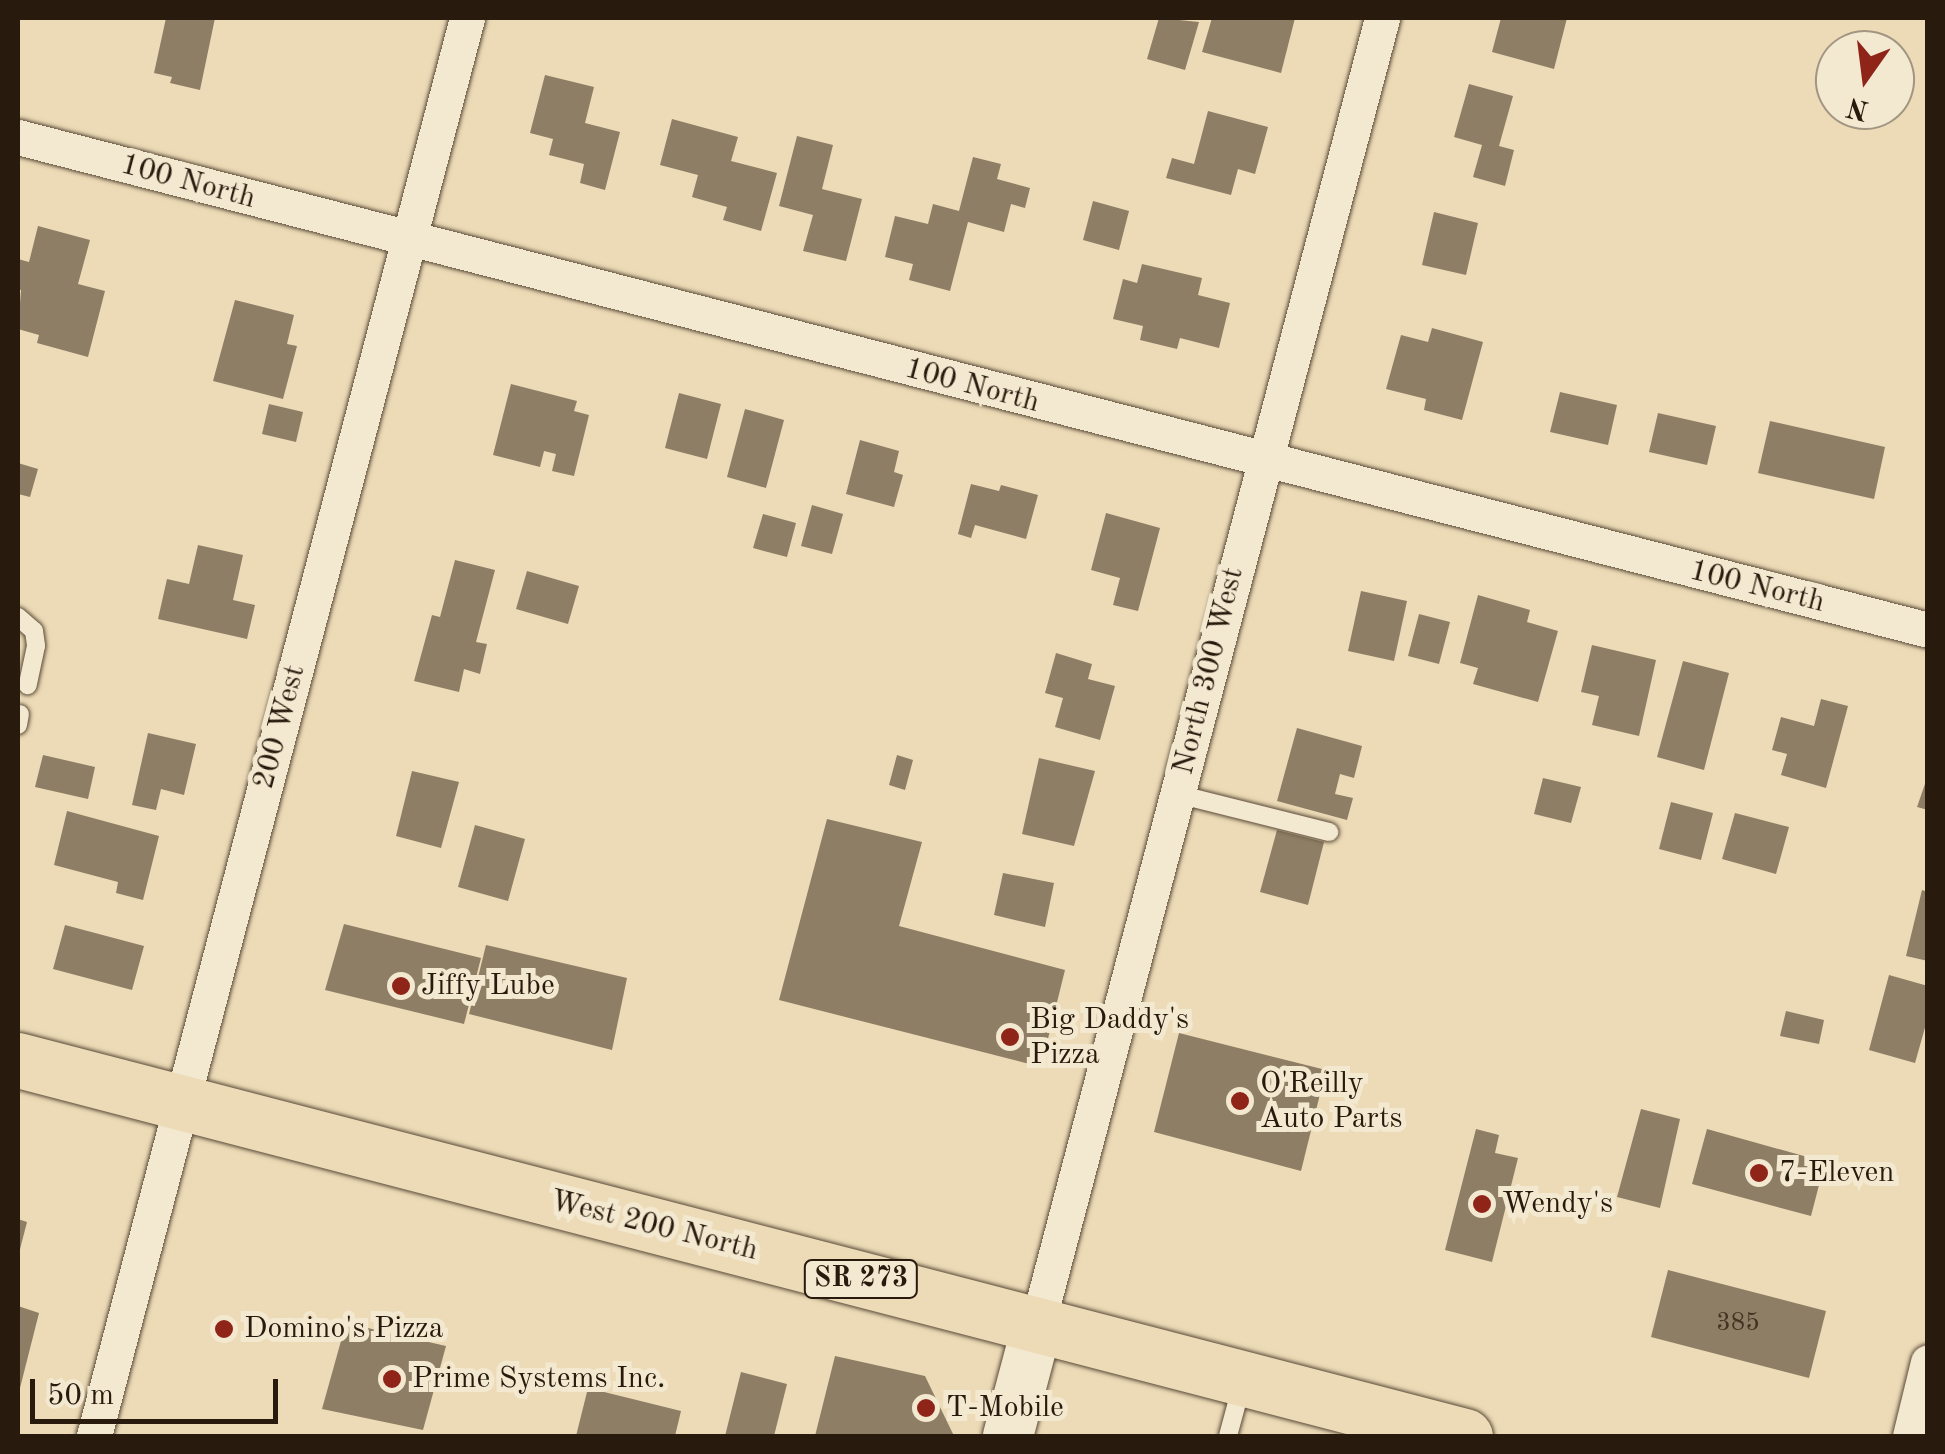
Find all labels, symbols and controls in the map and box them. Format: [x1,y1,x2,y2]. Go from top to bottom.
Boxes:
north arrow [1815,30,1915,130]
text: N [1844,91,1872,123]
street label: 100 North [117,147,259,217]
street label: 100 North [901,351,1043,421]
street label: 100 North [1686,553,1828,621]
street label: North 300 West [1166,564,1252,778]
street label: 200 West [246,661,314,793]
place label: Jiffy Lube [421,968,555,1004]
marker: Jiffy Lube [390,975,412,997]
place label: Big Daddy's Pizza [1030,1002,1189,1072]
marker: Big Daddy's Pizza [999,1026,1021,1048]
place label: O'Reilly Auto Parts [1260,1066,1402,1136]
marker: O'Reilly Auto Parts [1229,1090,1251,1112]
place label: 7-Eleven [1779,1155,1895,1191]
marker: 7-Eleven [1748,1162,1770,1184]
street label: West 200 North [547,1183,761,1269]
place label: Wendy's [1502,1186,1613,1222]
marker: Wendy's [1471,1193,1493,1215]
road number: SR 273 [804,1256,918,1302]
house number: 385 [1716,1309,1760,1339]
place label: Domino's Pizza [244,1311,444,1347]
marker: Domino's Pizza [213,1318,235,1340]
scale bar [35,1359,282,1421]
place label: Prime Systems Inc. [412,1361,665,1397]
marker: Prime Systems Inc. [381,1368,403,1390]
text: 50 m [47,1381,114,1411]
place label: T-Mobile [946,1390,1064,1426]
marker: T-Mobile [915,1397,937,1419]

